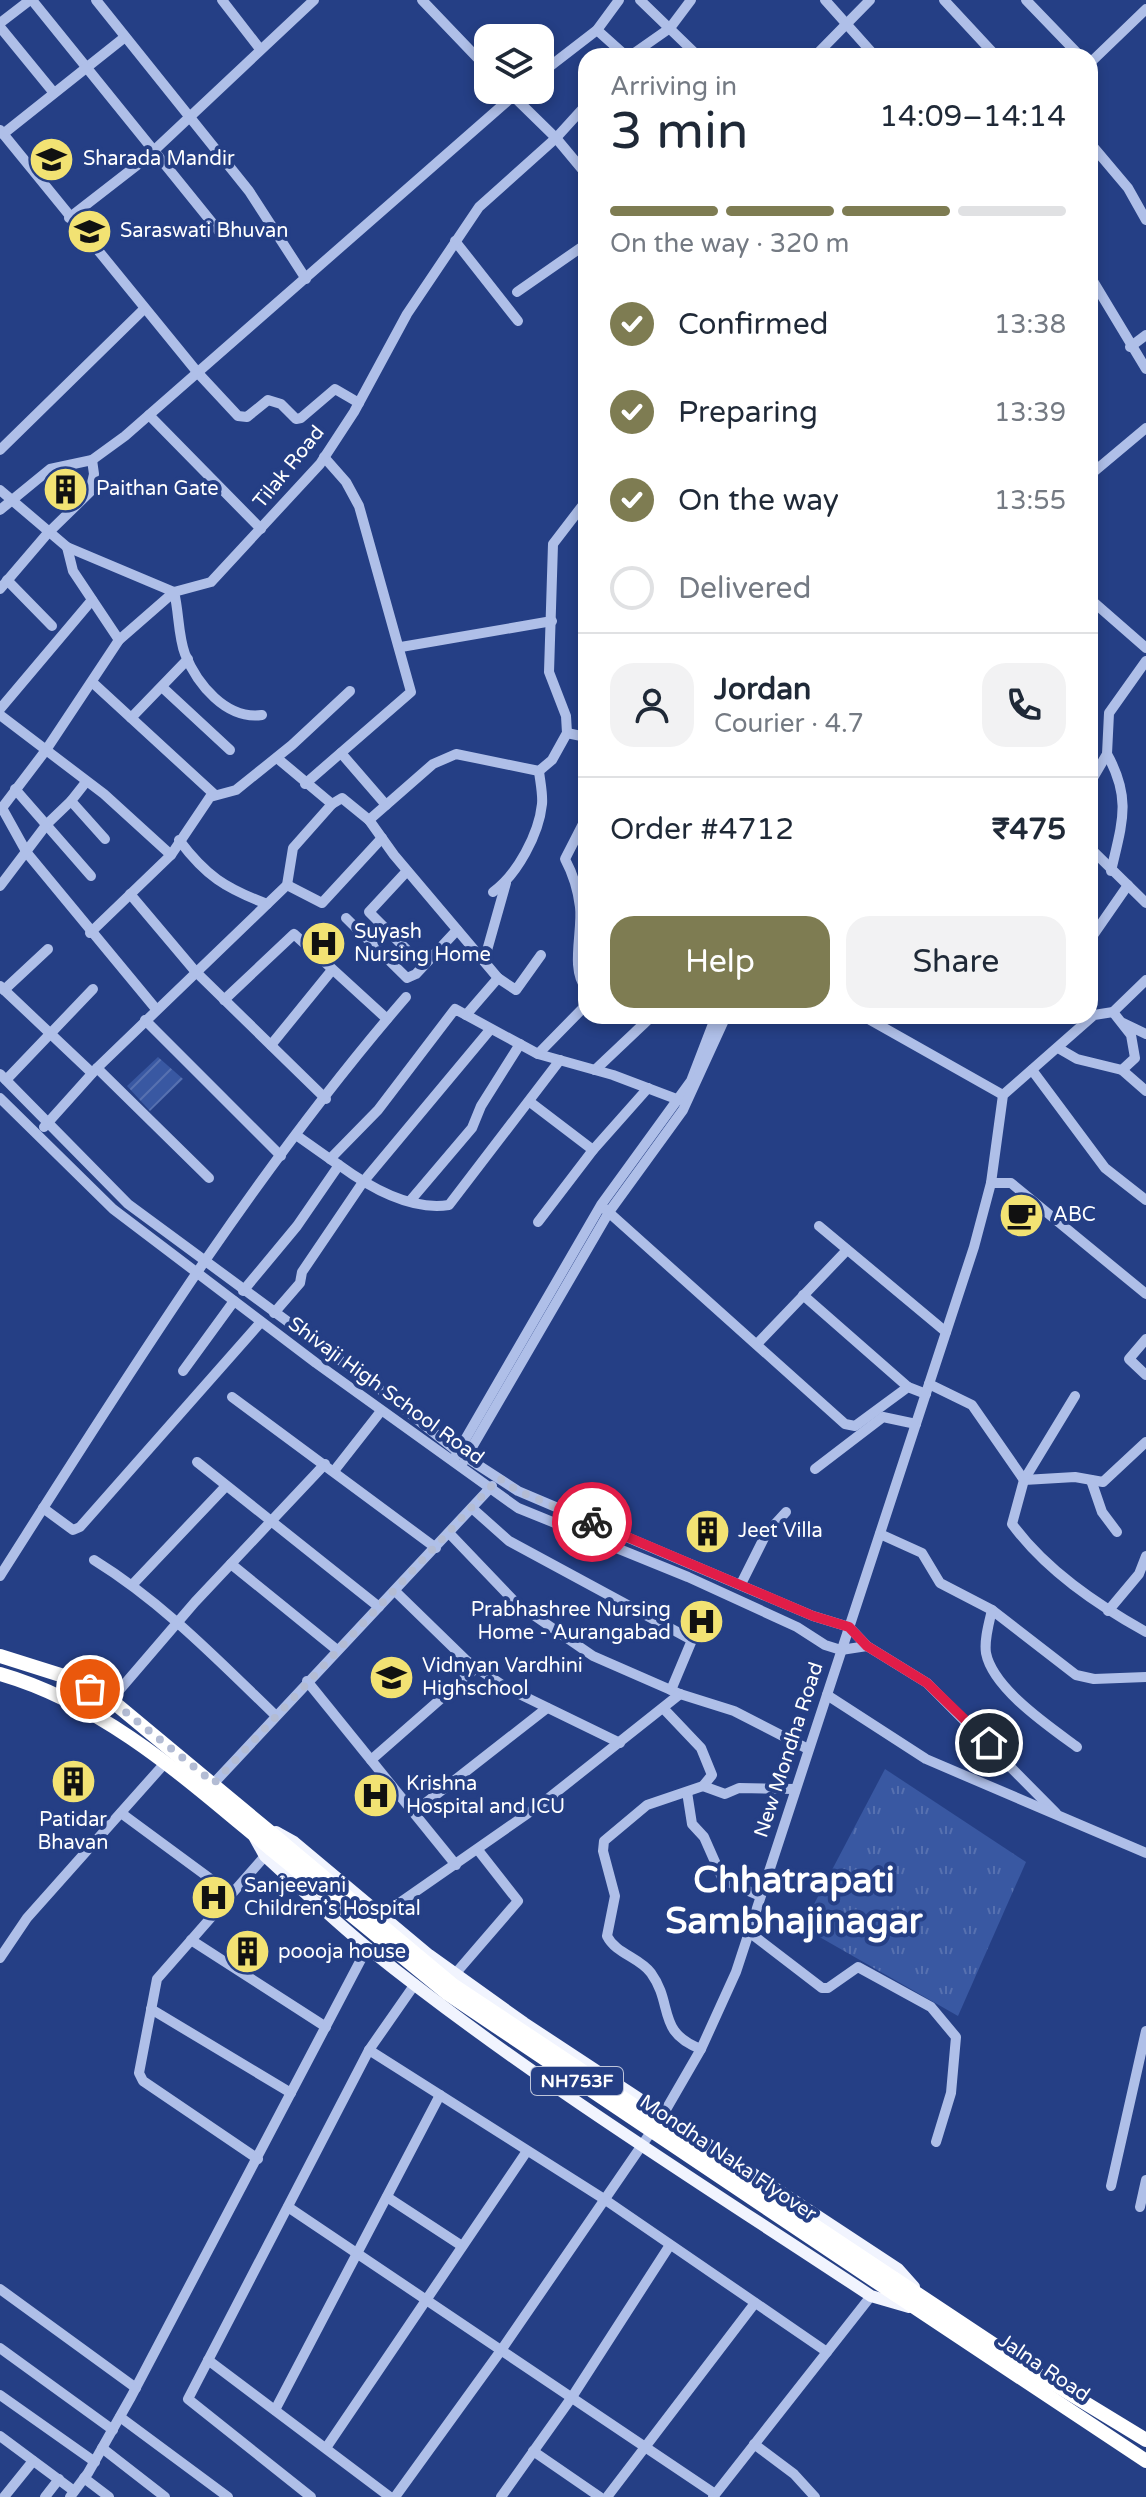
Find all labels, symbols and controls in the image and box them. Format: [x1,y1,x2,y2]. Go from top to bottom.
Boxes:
map controls [474,24,554,104]
button: layers [474,24,554,104]
text: Arriving in [610,71,737,102]
text: 14:09–14:14 [879,98,1066,135]
text: 3 min [610,100,749,163]
school or university icon: Sharada Mandir [28,135,76,183]
place label: Sharada Mandir [83,147,235,171]
school or university icon: Saraswati Bhuvan [65,207,113,255]
place label: Saraswati Bhuvan [120,219,288,243]
text: On the way · 320 m [610,228,849,259]
icon: check [610,302,654,346]
text: Confirmed [678,306,829,343]
text: 13:38 [994,309,1066,340]
icon: check [610,390,654,434]
text: Preparing [678,394,818,431]
text: 13:39 [994,397,1066,428]
street label: Tilak Road [248,421,330,513]
building icon: Paithan Gate [41,465,89,513]
place label: Paithan Gate [96,477,219,501]
icon: check [610,478,654,522]
text: On the way [678,482,839,519]
text: 13:55 [994,485,1066,516]
text: Delivered [678,570,812,607]
button: person [610,663,694,747]
button: phone [982,663,1066,747]
text: Jordan [714,671,811,708]
text: Courier · 4.7 [714,708,864,739]
text: Order #4712 [610,811,794,848]
text: ₹475 [992,811,1066,848]
button: Help [610,916,830,1008]
button: Share [846,916,1066,1008]
hospital icon: Suyash Nursing Home [299,919,347,967]
place label: Suyash Nursing Home [354,920,491,967]
cafe icon: ABC [998,1191,1046,1239]
place label: ABC [1053,1203,1096,1227]
street label: Shivaji High School Road [283,1312,489,1470]
courier [552,1482,632,1562]
icon: bike [570,1500,614,1544]
building icon: Jeet Villa [683,1507,731,1555]
place label: Jeet Villa [738,1519,823,1543]
place label: Prabhashree Nursing Home - Aurangabad [471,1598,671,1645]
hospital icon: Prabhashree Nursing Home - Aurangabad [678,1598,726,1646]
school or university icon: Vidnyan Vardhini Highschool [367,1653,415,1701]
place label: Vidnyan Vardhini Highschool [422,1654,583,1701]
pin [56,1655,124,1723]
street label: New Mondha Road [749,1659,829,1841]
icon: bag [68,1667,112,1711]
pin [955,1709,1023,1777]
icon: home [967,1721,1011,1765]
building icon: Patidar Bhavan [49,1757,97,1805]
hospital icon: Krishna Hospital and ICU [351,1771,399,1819]
place label: Krishna Hospital and ICU [406,1772,565,1819]
place label: Patidar Bhavan [38,1808,108,1855]
district label: Chhatrapati Sambhajinagar [665,1859,924,1943]
hospital icon: Sanjeevani Children's Hospital [189,1873,237,1921]
place label: Sanjeevani Children's Hospital [244,1874,421,1921]
building icon: poooja house [223,1928,271,1976]
place label: poooja house [278,1940,406,1964]
road number: NH753F [531,2067,623,2095]
street label: Mondha Naka Flyover [635,2090,821,2226]
street label: Jalna Road [994,2329,1094,2407]

